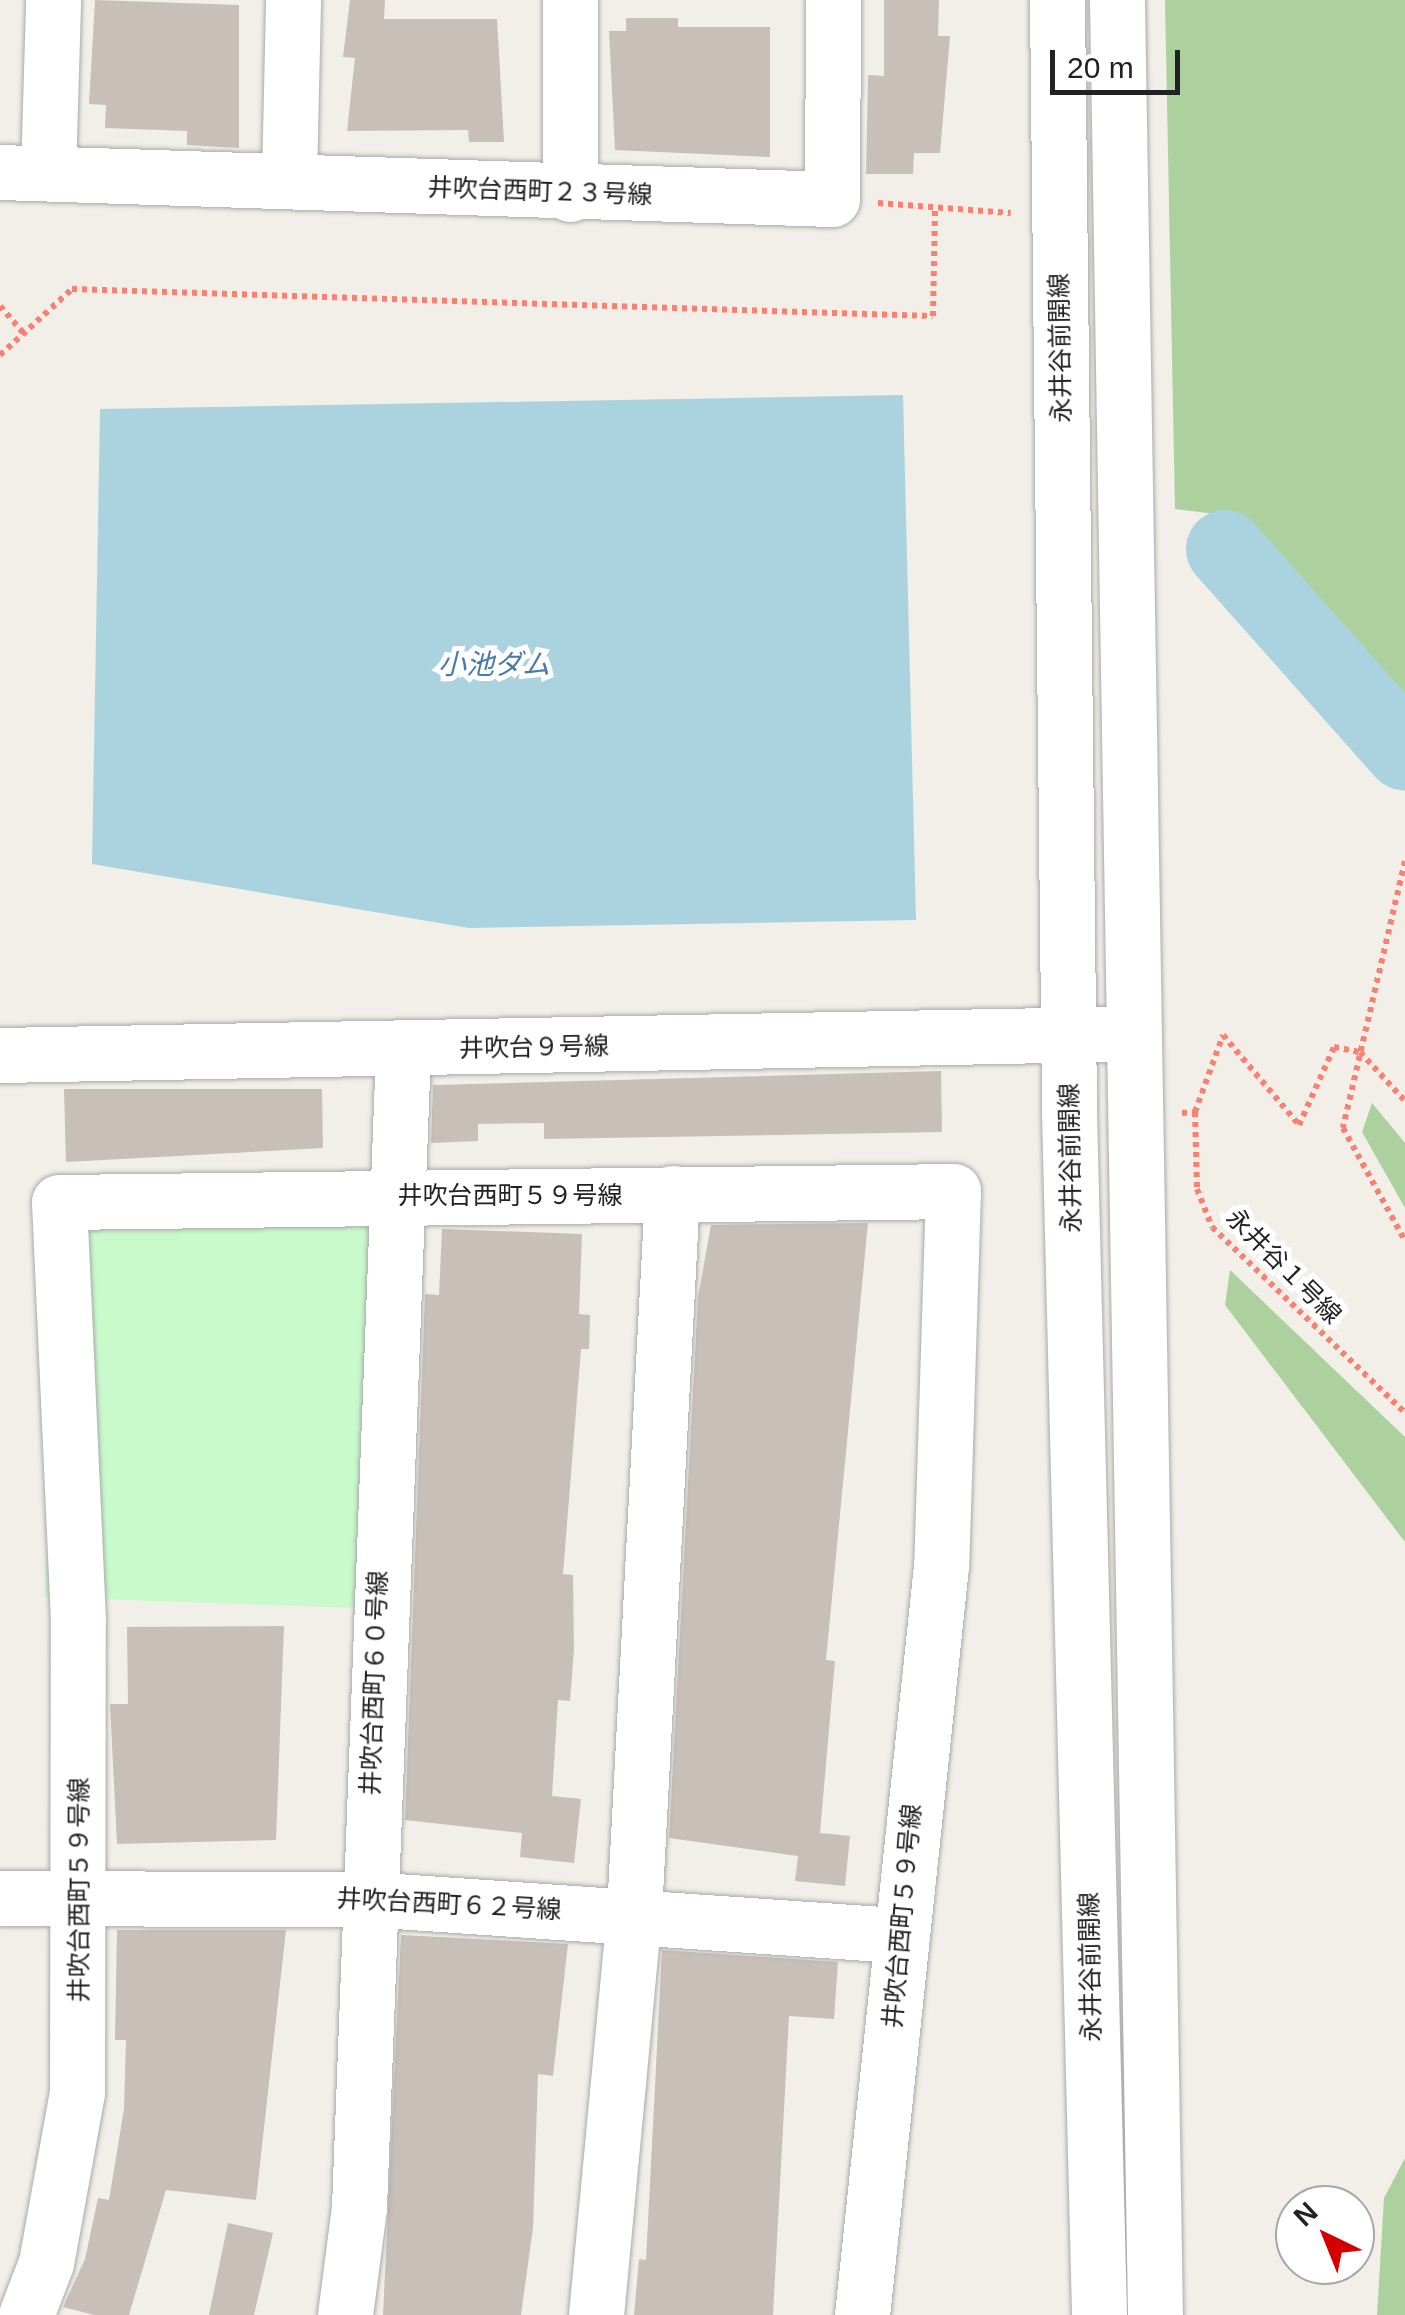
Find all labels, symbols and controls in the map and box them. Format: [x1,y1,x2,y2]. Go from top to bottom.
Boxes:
scale bar [1055,30,1185,92]
text: 20 m [1067,51,1134,84]
street label: 井吹台西町２３号線 [427,172,653,210]
street label: 永井谷前開線 [1044,273,1076,423]
water label: 小池ダム [438,648,550,682]
street label: 井吹台９号線 [459,1031,609,1063]
street label: 永井谷前開線 [1054,1083,1086,1233]
street label: 井吹台西町５９号線 [398,1180,622,1210]
street label: 永井谷１号線 [1220,1202,1348,1330]
street label: 井吹台西町６０号線 [355,1570,393,1796]
street label: 井吹台西町５９号線 [64,1778,94,2002]
street label: 井吹台西町５９号線 [877,1803,927,2029]
street label: 井吹台西町６２号線 [336,1883,562,1925]
street label: 永井谷前開線 [1074,1892,1106,2042]
north arrow [1275,2185,1375,2285]
text: N [1288,2196,1324,2232]

